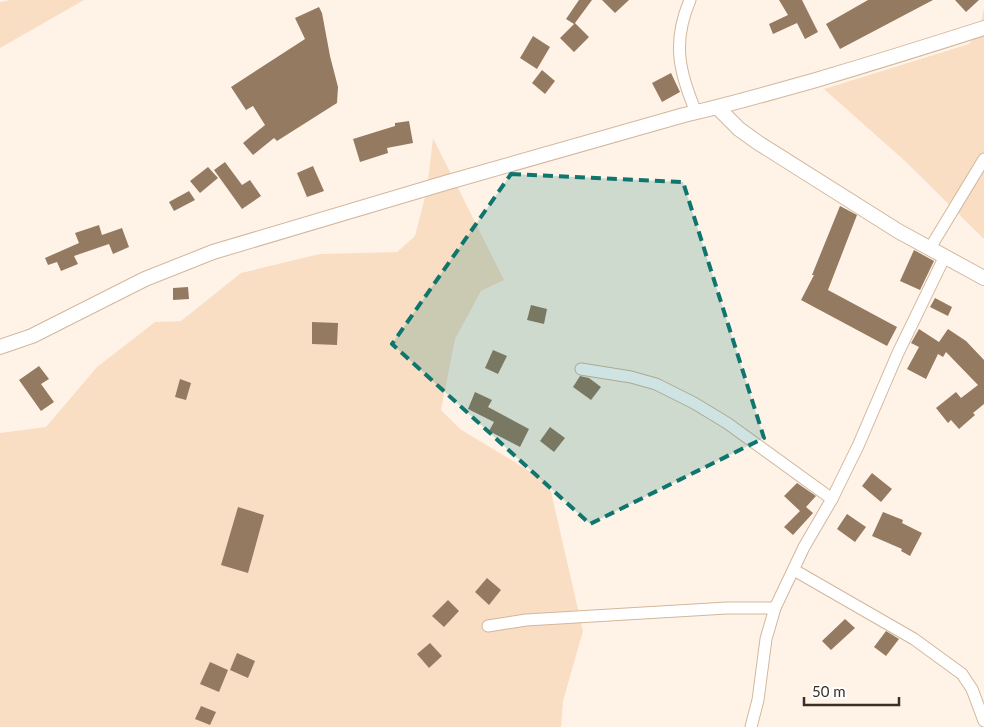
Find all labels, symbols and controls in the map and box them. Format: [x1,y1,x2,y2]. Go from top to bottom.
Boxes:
scale bar [804,674,899,706]
text: 50 m [812,682,846,700]

